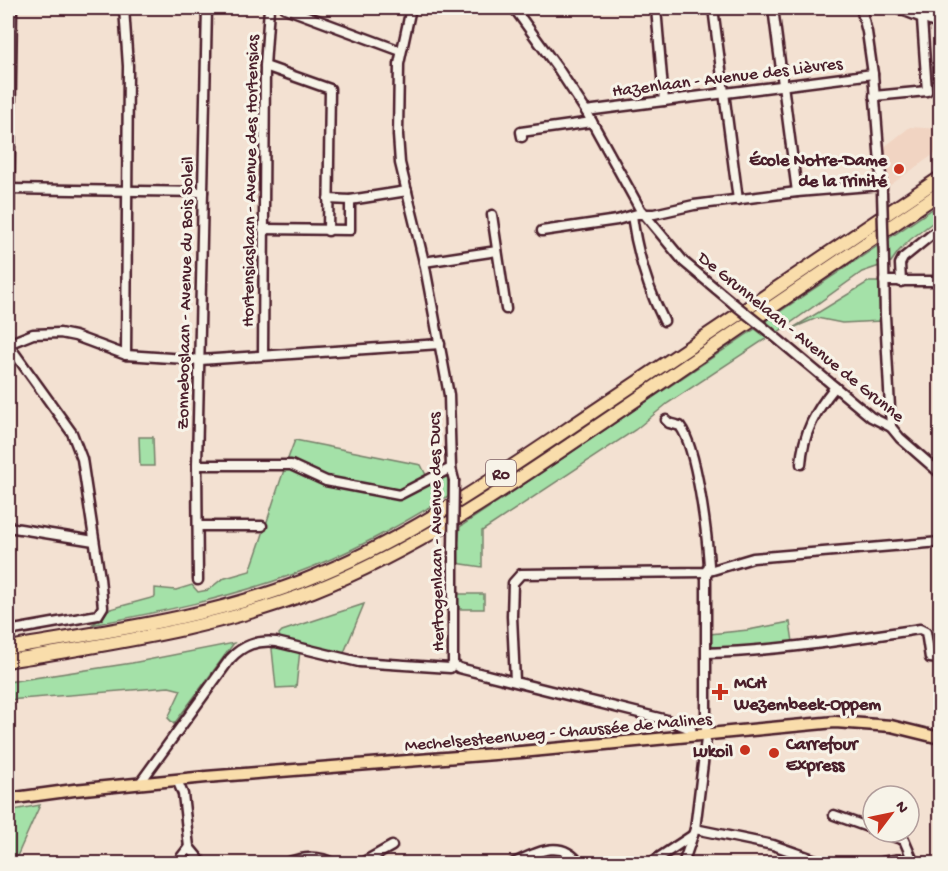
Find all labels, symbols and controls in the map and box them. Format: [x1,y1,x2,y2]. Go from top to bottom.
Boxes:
street label: Hortensiaslaan - Avenue des Hortensias [238,33,265,327]
street label: Hazenlaan - Avenue des Lièvres [611,54,845,103]
place label: École Notre-Dame de la Trinité [749,150,888,193]
street label: Zonneboslaan - Avenue du Bois Soleil [174,156,199,430]
marker: École Notre-Dame de la Trinité [892,162,906,176]
street label: De Grunnelaan - Avenue de Grunne [692,247,908,428]
street label: Hertogenlaan - Avenue des Ducs [425,411,450,652]
road number: R0 [486,460,516,486]
place label: MCH Wezembeek-Oppem [733,674,881,716]
marker: MCH Wezembeek-Oppem [711,683,729,701]
street label: Mechelsesteenweg - Chaussée de Malines [404,709,714,757]
place label: Carrefour Express [785,735,860,777]
place label: Lukoil [693,742,733,763]
marker: Lukoil [738,743,752,757]
marker: Carrefour Express [767,746,781,760]
north arrow [861,784,921,844]
text: N [890,798,912,818]

